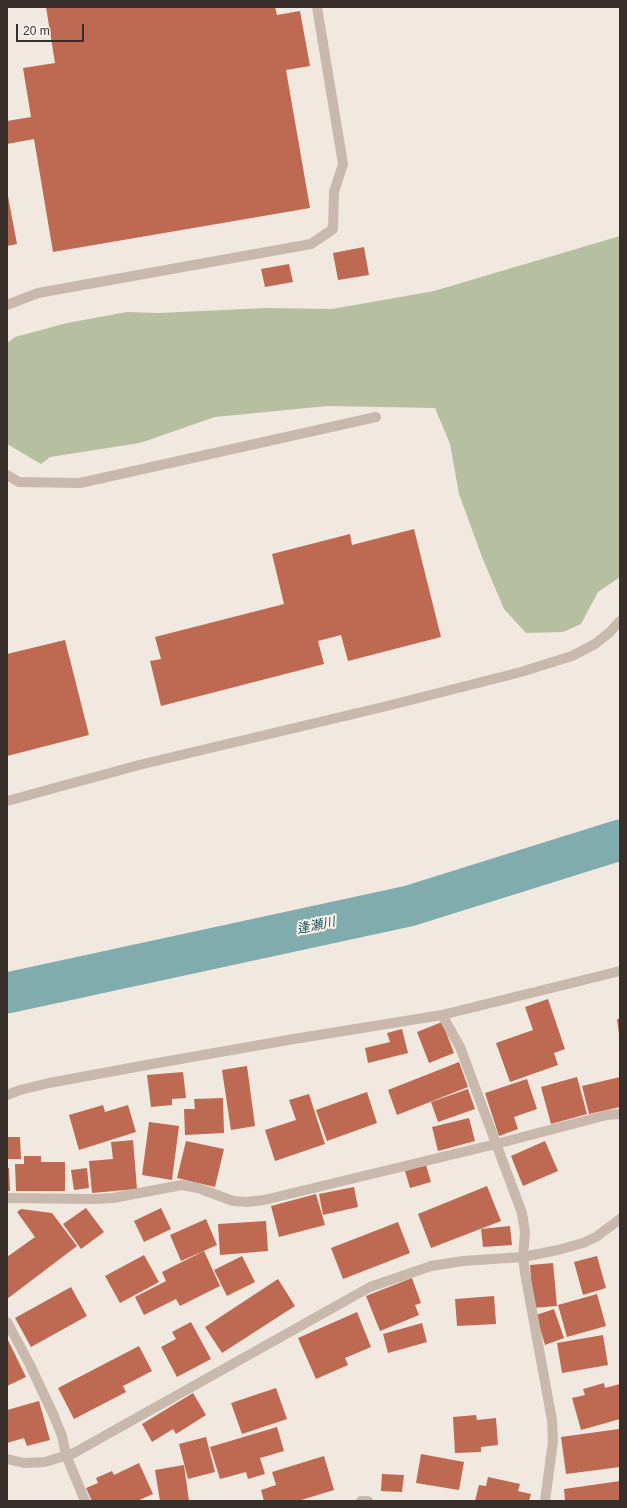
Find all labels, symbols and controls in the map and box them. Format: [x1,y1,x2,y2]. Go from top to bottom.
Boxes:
scale bar [18,16,86,42]
text: 20 m [23,24,50,38]
water label: 逢瀬川 [295,914,337,938]

